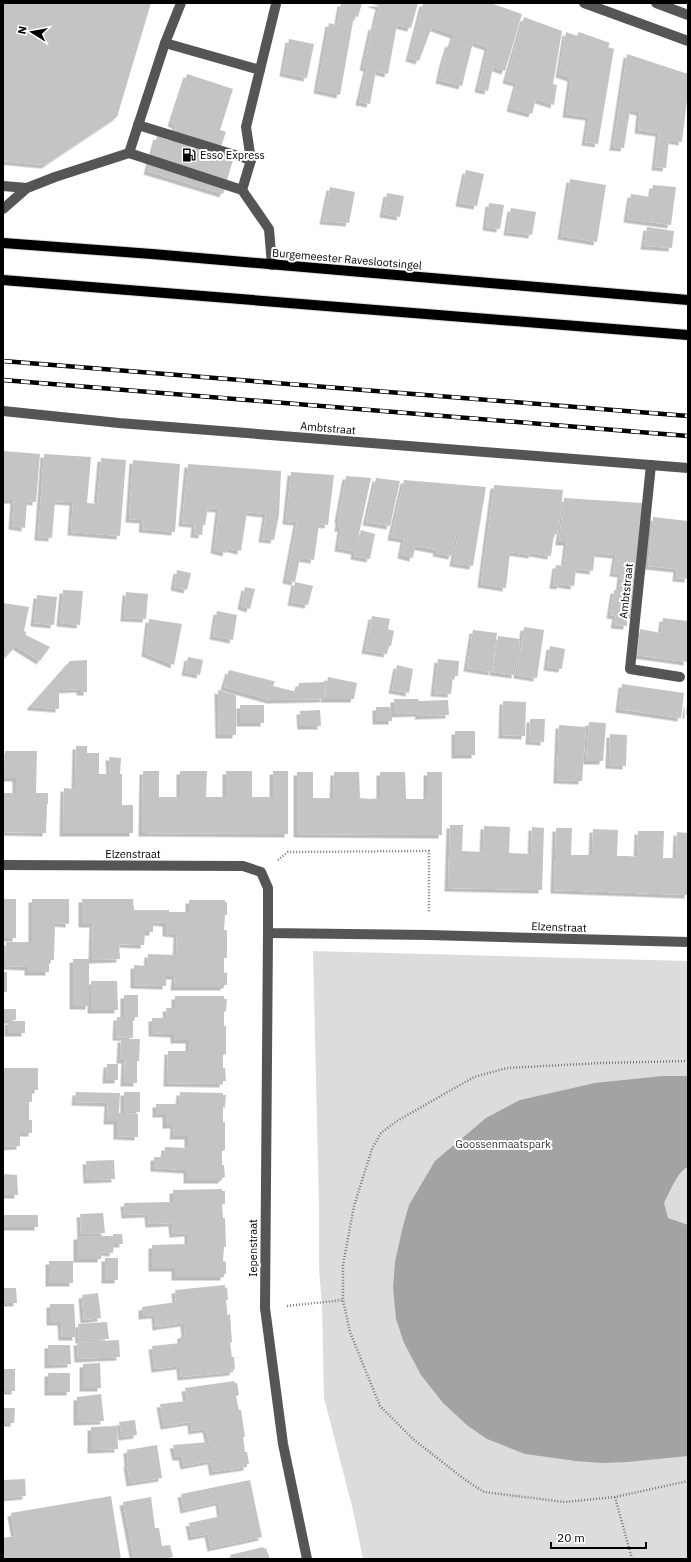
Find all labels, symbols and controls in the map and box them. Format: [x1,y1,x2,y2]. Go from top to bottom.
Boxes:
north arrow [12,12,52,52]
text: N [15,25,30,35]
fuel station icon: Esso Express [181,147,197,163]
place label: Esso Express [200,148,265,162]
street label: Burgemeester Raveslootsingel [272,245,422,273]
street label: Ambtstraat [300,419,356,437]
street label: Ambtstraat [616,562,636,619]
street label: Elzenstraat [105,847,161,861]
street label: Elzenstraat [531,919,587,935]
park label: Goossenmaatspark [455,1137,551,1151]
street label: Iepenstraat [246,1219,260,1277]
scale bar [551,1524,646,1550]
text: 20 m [557,1530,585,1545]

